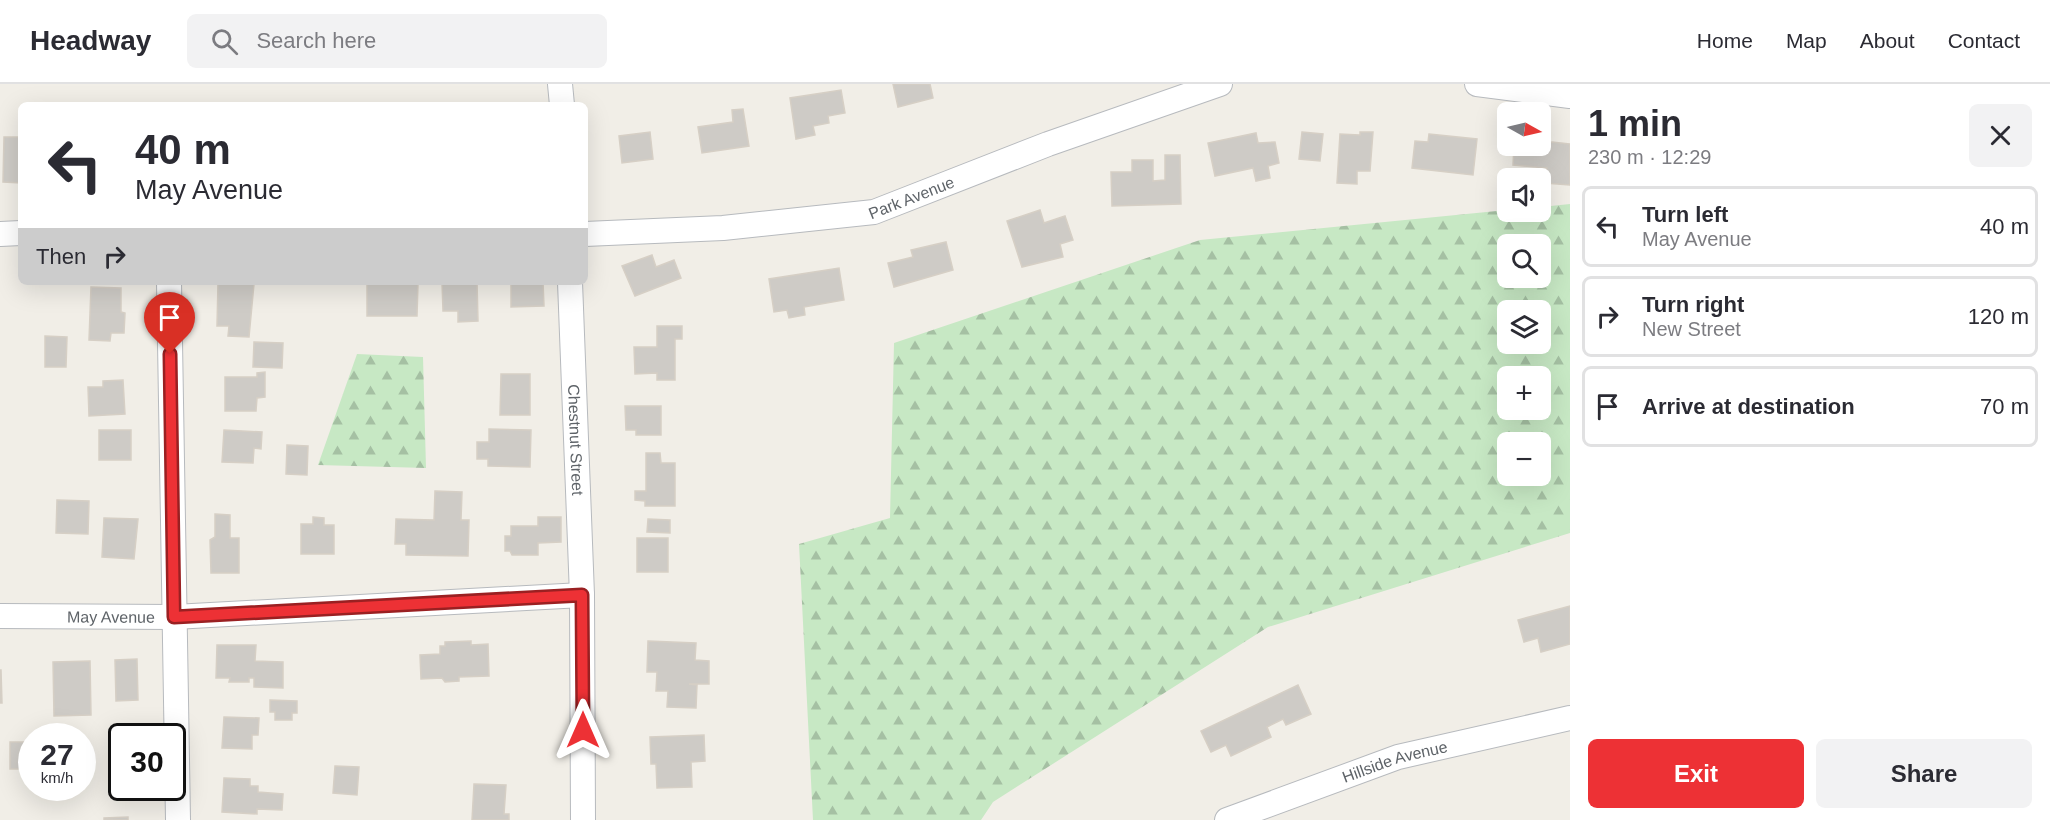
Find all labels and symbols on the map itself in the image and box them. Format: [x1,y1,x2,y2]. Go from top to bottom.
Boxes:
north arrow [1497,102,1551,156]
street label: Park Avenue [866,173,957,222]
pin [144,292,195,354]
street label: Chestnut Street [565,384,586,496]
street label: May Avenue [67,608,155,626]
position arrow [551,698,615,762]
speed limit sign: 30 [108,723,186,801]
street label: Hillside Avenue [1340,738,1449,786]

